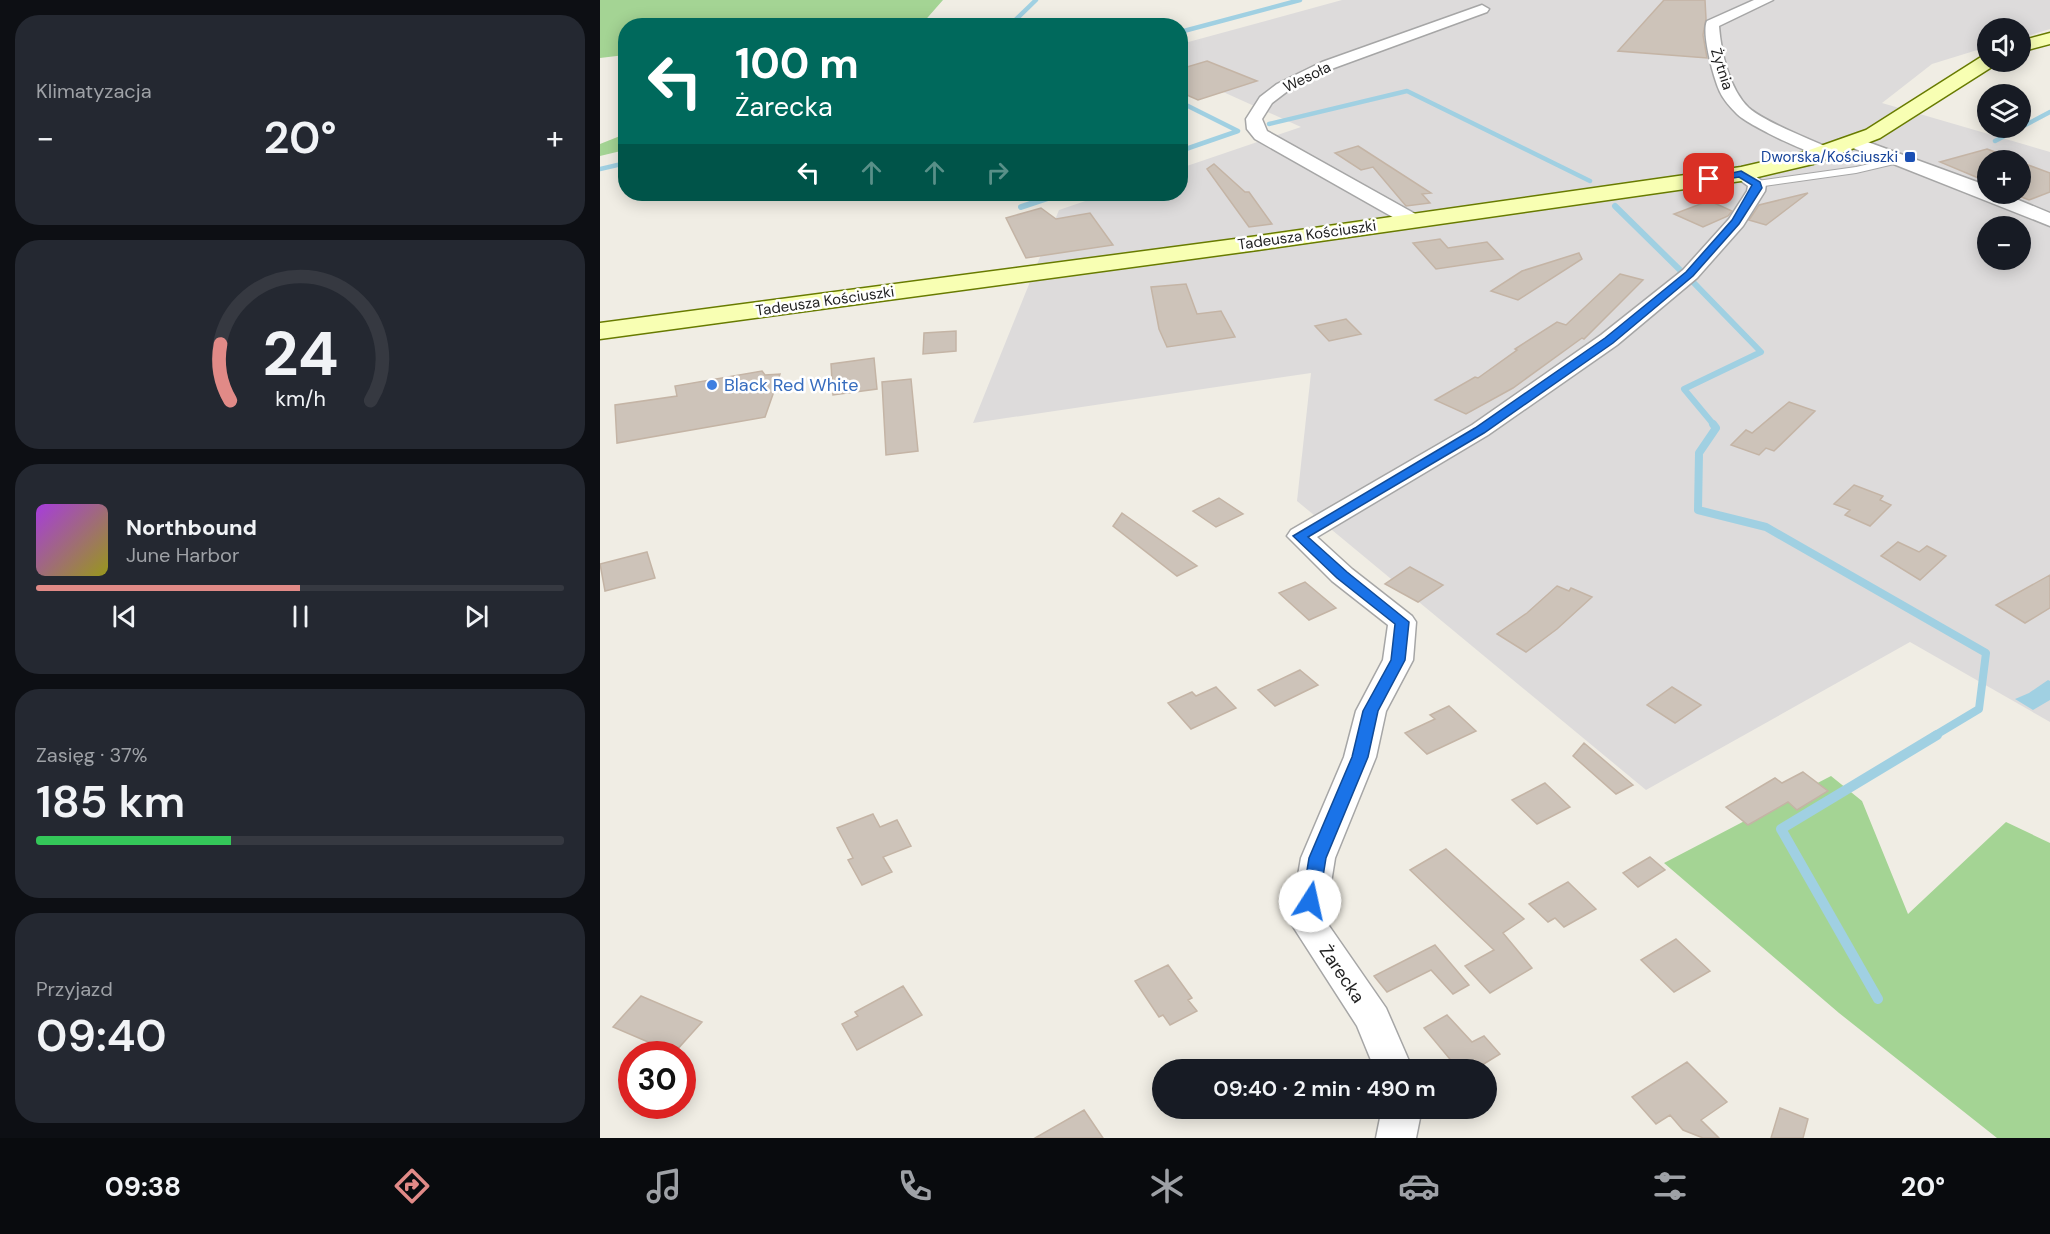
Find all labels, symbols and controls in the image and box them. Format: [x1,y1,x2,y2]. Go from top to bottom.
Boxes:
map controls [1977,18,2031,270]
button: sound [1977,18,2031,72]
text: 100 m [735,36,859,91]
icon: left [636,42,714,120]
street label: Żytnia [1706,46,1738,92]
street label: Wesoła [1280,57,1334,97]
text: Klimatyzacja [36,78,152,104]
button: layers [1977,84,2031,138]
text: Żarecka [735,89,833,124]
text: 20° [263,108,337,167]
text: − [36,116,54,159]
text: + [546,116,564,159]
place label: Dworska/Kościuszki [1761,147,1898,167]
marker: Dworska/Kościuszki [1903,150,1917,164]
button: + [1977,150,2031,204]
pin [1683,153,1734,204]
icon: left [792,156,825,189]
icon: ahead [855,156,888,189]
icon: ahead [918,156,951,189]
icon: right [981,156,1014,189]
icon: arrive [1692,162,1725,195]
street label: Tadeusza Kościuszki [1237,215,1377,255]
button: − [1977,216,2031,270]
street label: Tadeusza Kościuszki [755,281,895,321]
text: 24 [262,314,338,395]
place label: Black Red White [724,373,858,397]
marker: Black Red White [705,378,719,392]
text: km/h [275,386,325,414]
text: Northbound [126,513,257,542]
text: June Harbor [126,542,239,568]
icon: previous [108,600,141,633]
icon: pause [284,600,317,633]
icon: next [460,600,493,633]
text: Zasięg · 37% [36,742,147,768]
text: 185 km [36,772,185,831]
position arrow [1278,869,1342,933]
street label: Żarecka [1314,940,1370,1008]
text: Przyjazd [36,976,113,1002]
text: 09:40 [36,1006,167,1065]
speed limit sign: 30 [618,1041,696,1119]
text: 09:40 · 2 min · 490 m [1213,1074,1436,1103]
icon: directions [391,1165,433,1207]
icon: music [643,1165,685,1207]
icon: phone [894,1165,936,1207]
icon: climate [1146,1165,1188,1207]
icon: car [1398,1165,1440,1207]
icon: filters [1649,1165,1691,1207]
text: 09:38 [105,1169,181,1204]
text: 20° [1901,1169,1945,1204]

